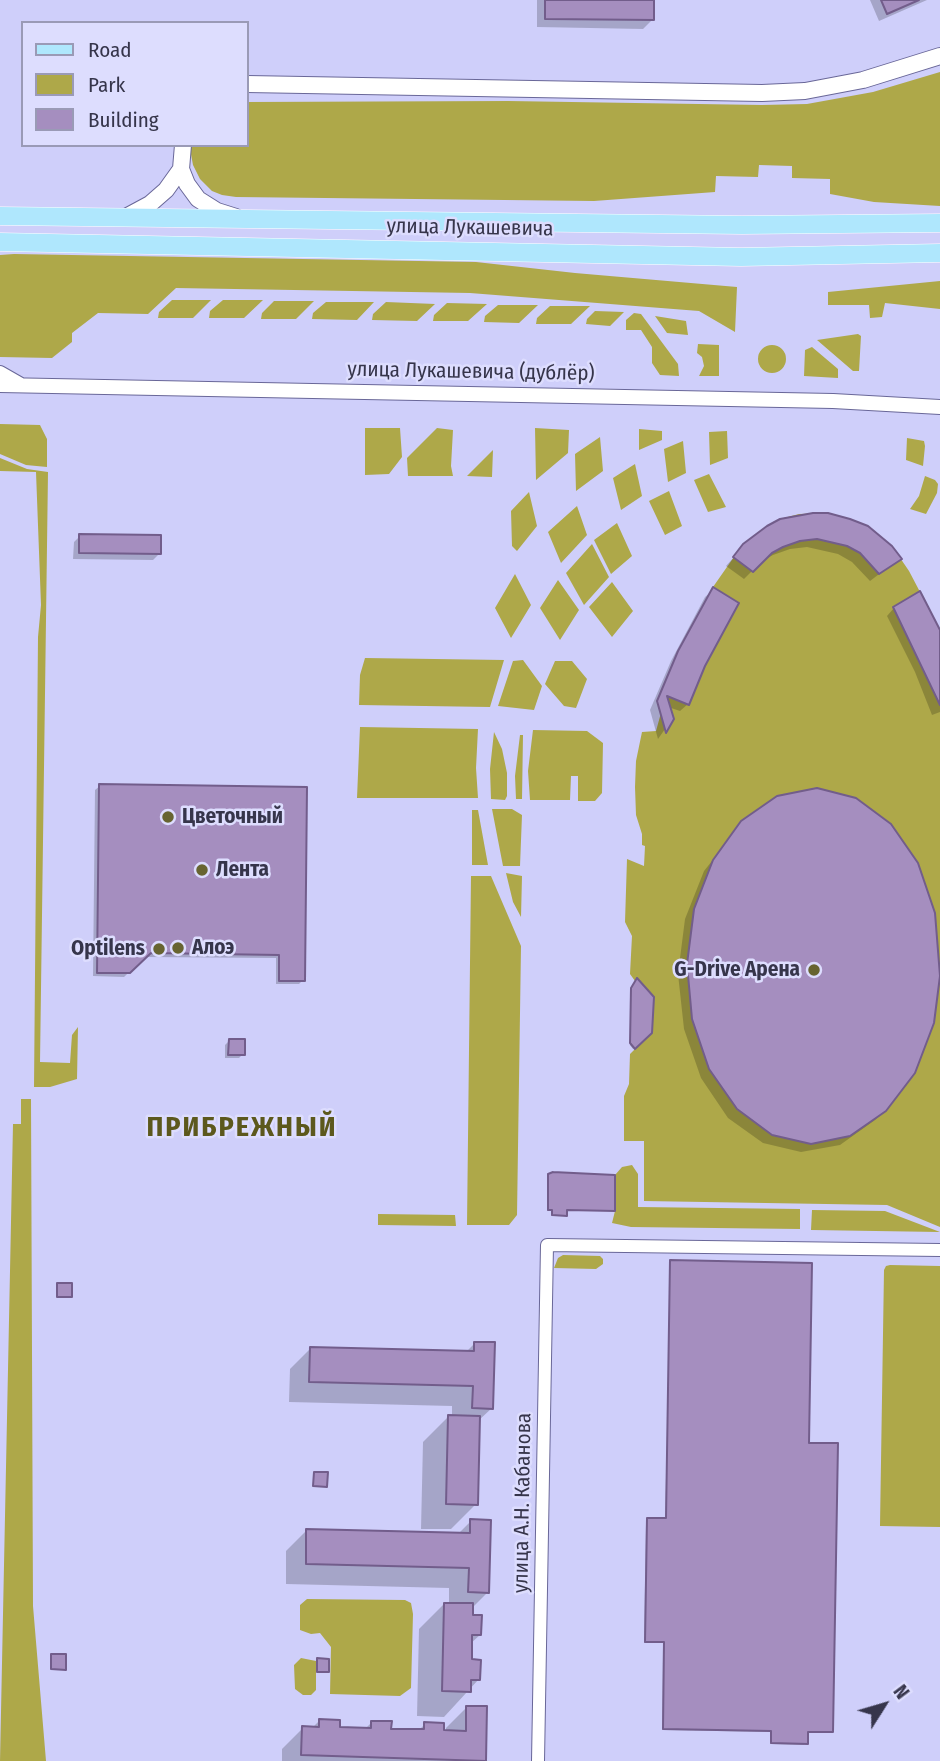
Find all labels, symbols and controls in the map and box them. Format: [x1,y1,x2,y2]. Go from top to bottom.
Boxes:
legend [21,21,248,147]
text: Road [88,37,132,63]
text: Park [88,72,125,98]
text: Building [88,107,159,133]
street label: улица Лукашевича [386,214,554,242]
street label: улица Лукашевича (дублёр) [347,357,595,387]
place label: Цветочный [182,804,283,830]
marker: Цветочный [160,809,176,825]
place label: Лента [216,857,269,883]
marker: Лента [194,862,210,878]
place label: Алоэ [192,935,234,961]
place label: Optilens [71,936,145,962]
marker: Алоэ [170,940,186,956]
marker: Optilens [151,941,167,957]
place label: G-Drive Арена [674,957,800,983]
marker: G-Drive Арена [806,962,822,978]
district label: ПРИБРЕЖНЫЙ [148,1111,336,1145]
street label: улица А.Н. Кабанова [509,1413,537,1593]
north arrow [849,1670,919,1740]
text: N [889,1681,914,1704]

